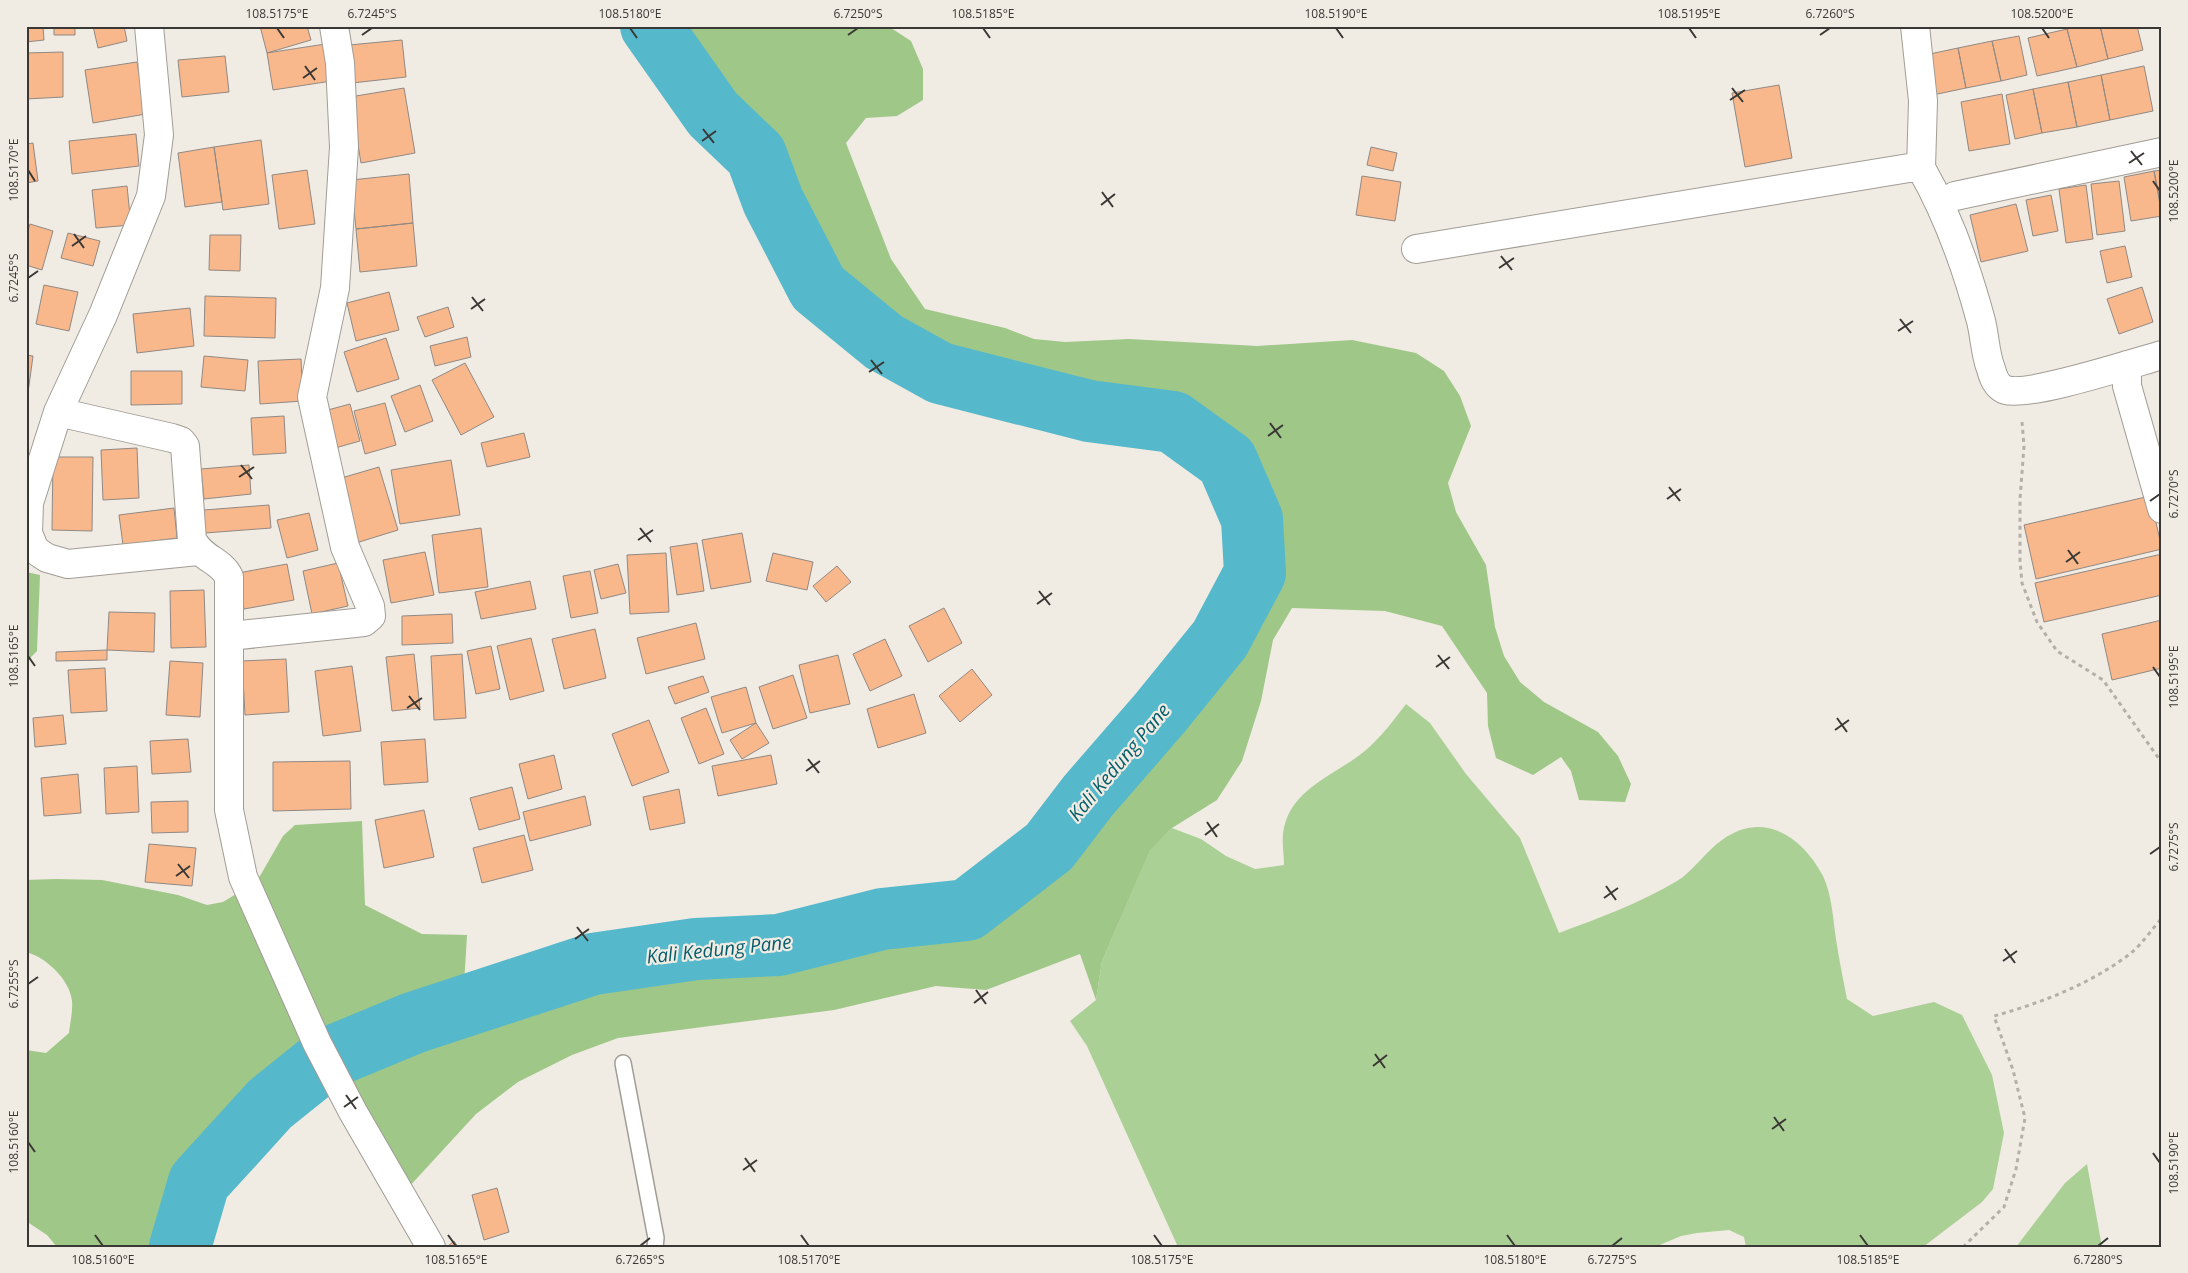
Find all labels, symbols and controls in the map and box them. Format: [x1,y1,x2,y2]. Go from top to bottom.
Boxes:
text: 108.5175°E [246,5,309,22]
text: 6.7245°S [347,5,397,22]
text: 108.5180°E [599,5,662,22]
text: 6.7250°S [833,5,883,22]
text: 108.5185°E [952,5,1015,22]
text: 108.5190°E [1305,5,1368,22]
text: 108.5195°E [1658,5,1721,22]
text: 6.7260°S [1805,5,1855,22]
text: 108.5200°E [2011,5,2074,22]
text: 108.5170°E [5,139,22,202]
text: 108.5200°E [2165,160,2182,223]
text: 6.7245°S [5,253,22,303]
text: 6.7270°S [2165,469,2182,519]
text: 108.5165°E [5,625,22,688]
text: 108.5195°E [2165,646,2182,709]
water label: Kali Kedung Pane [1062,698,1176,826]
text: 6.7275°S [2165,822,2182,872]
water label: Kali Kedung Pane [645,928,793,970]
text: 6.7255°S [5,959,22,1009]
text: 108.5160°E [5,1111,22,1174]
text: 108.5190°E [2165,1132,2182,1195]
text: 108.5160°E [72,1251,135,1268]
text: 108.5165°E [425,1251,488,1268]
text: 6.7265°S [615,1251,665,1268]
text: 108.5170°E [778,1251,841,1268]
text: 108.5175°E [1131,1251,1194,1268]
text: 108.5180°E [1484,1251,1547,1268]
text: 6.7275°S [1587,1251,1637,1268]
text: 108.5185°E [1837,1251,1900,1268]
text: 6.7280°S [2073,1251,2123,1268]

